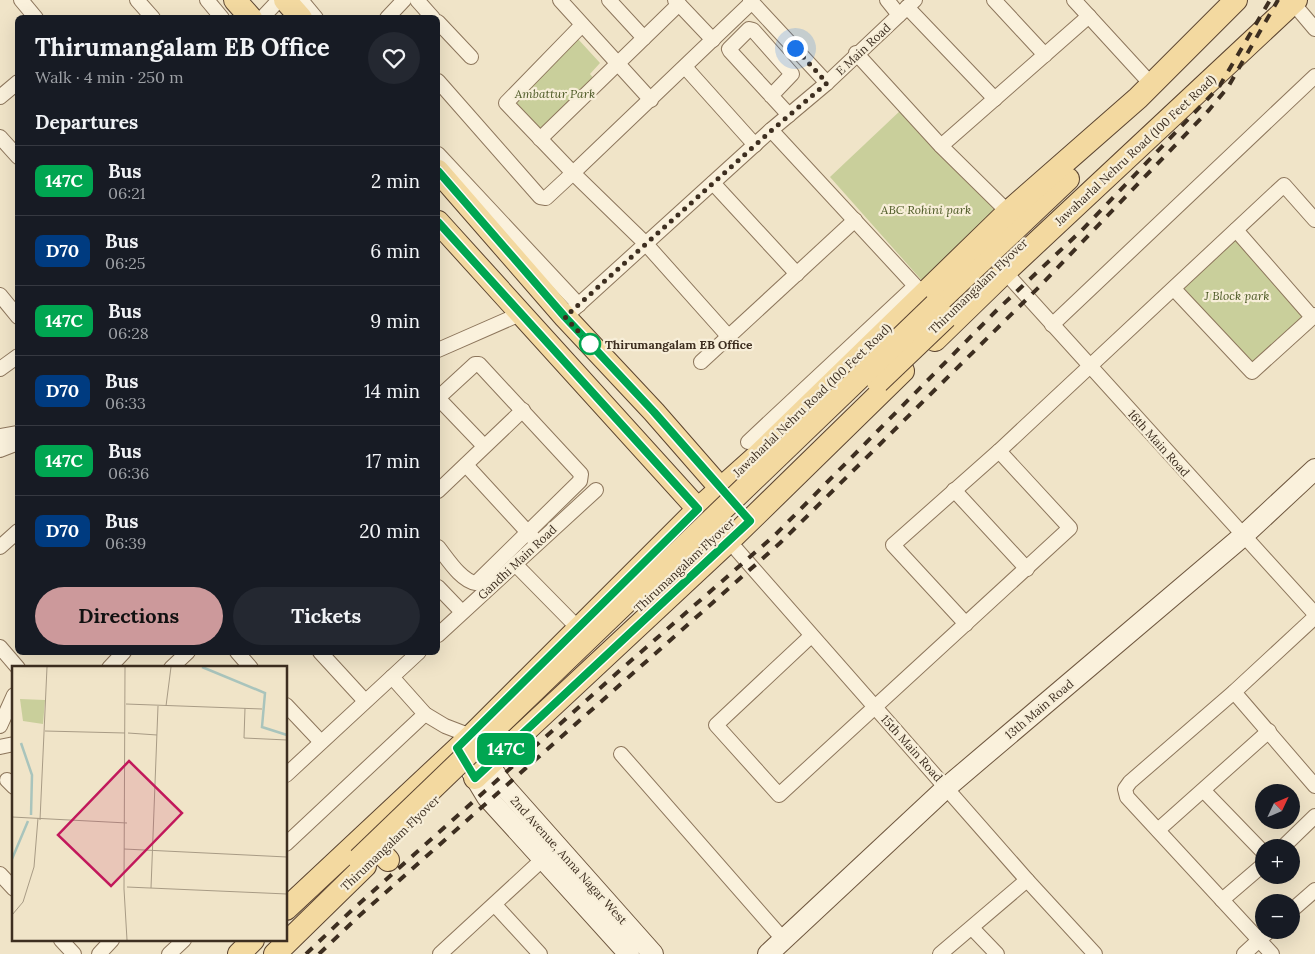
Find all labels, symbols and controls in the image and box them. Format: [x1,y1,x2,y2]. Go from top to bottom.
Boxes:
street label: E Main Road [832,20,894,78]
text: Thirumangalam EB Office [35,32,330,63]
button: heart [368,32,420,84]
your location [783,36,808,61]
text: Walk · 4 min · 250 m [35,67,183,87]
street label: Jawaharlal Nehru Road (100 Feet Road) [1051,71,1219,230]
park label: Ambattur Park [514,86,595,101]
text: Departures [35,110,138,134]
text: Bus [108,159,141,183]
text: 147C [45,169,83,192]
text: 2 min [371,169,420,193]
text: 06:21 [108,183,146,203]
park label: ABC Rohini park [880,202,971,217]
text: Bus [105,229,138,253]
street label: Thirumangalam Flyover [925,234,1031,337]
text: D70 [46,239,79,262]
text: 6 min [370,239,420,263]
text: 06:25 [105,253,146,273]
park label: J Block park [1204,288,1269,303]
text: Bus [108,299,141,323]
text: 147C [45,309,83,332]
text: 9 min [370,309,420,333]
street label: Jawaharlal Nehru Road (100 Feet Road) [729,320,895,481]
text: 06:28 [108,323,149,343]
marker: Thirumangalam EB Office [579,333,601,355]
place label: Thirumangalam EB Office [605,337,753,352]
text: Bus [105,369,138,393]
text: D70 [46,379,79,402]
text: 14 min [364,379,420,403]
text: 06:33 [105,393,146,413]
street label: 16th Main Road [1125,406,1193,480]
text: Bus [108,439,141,463]
text: 147C [45,449,83,472]
text: 17 min [365,449,420,473]
text: 06:36 [108,463,149,483]
text: Bus [105,509,138,533]
street label: Thirumangalam Flyover [631,514,738,615]
text: D70 [46,519,79,542]
text: 20 min [359,519,420,543]
street label: Gandhi Main Road [474,522,560,602]
text: 06:39 [105,533,146,553]
button: Directions [35,587,223,645]
button: Tickets [233,587,420,645]
inset map [12,666,288,942]
street label: 13th Main Road [1002,676,1076,742]
street label: 15th Main Road [878,711,946,785]
line badge: 147C [471,733,541,765]
text: 147C [487,737,525,760]
north arrow [1255,784,1300,829]
map controls [1255,784,1300,939]
street label: Thirumangalam Flyover [337,791,443,894]
street label: 2nd Avenue, Anna Nagar West [508,793,631,927]
button: + [1255,839,1300,884]
button: − [1255,894,1300,939]

